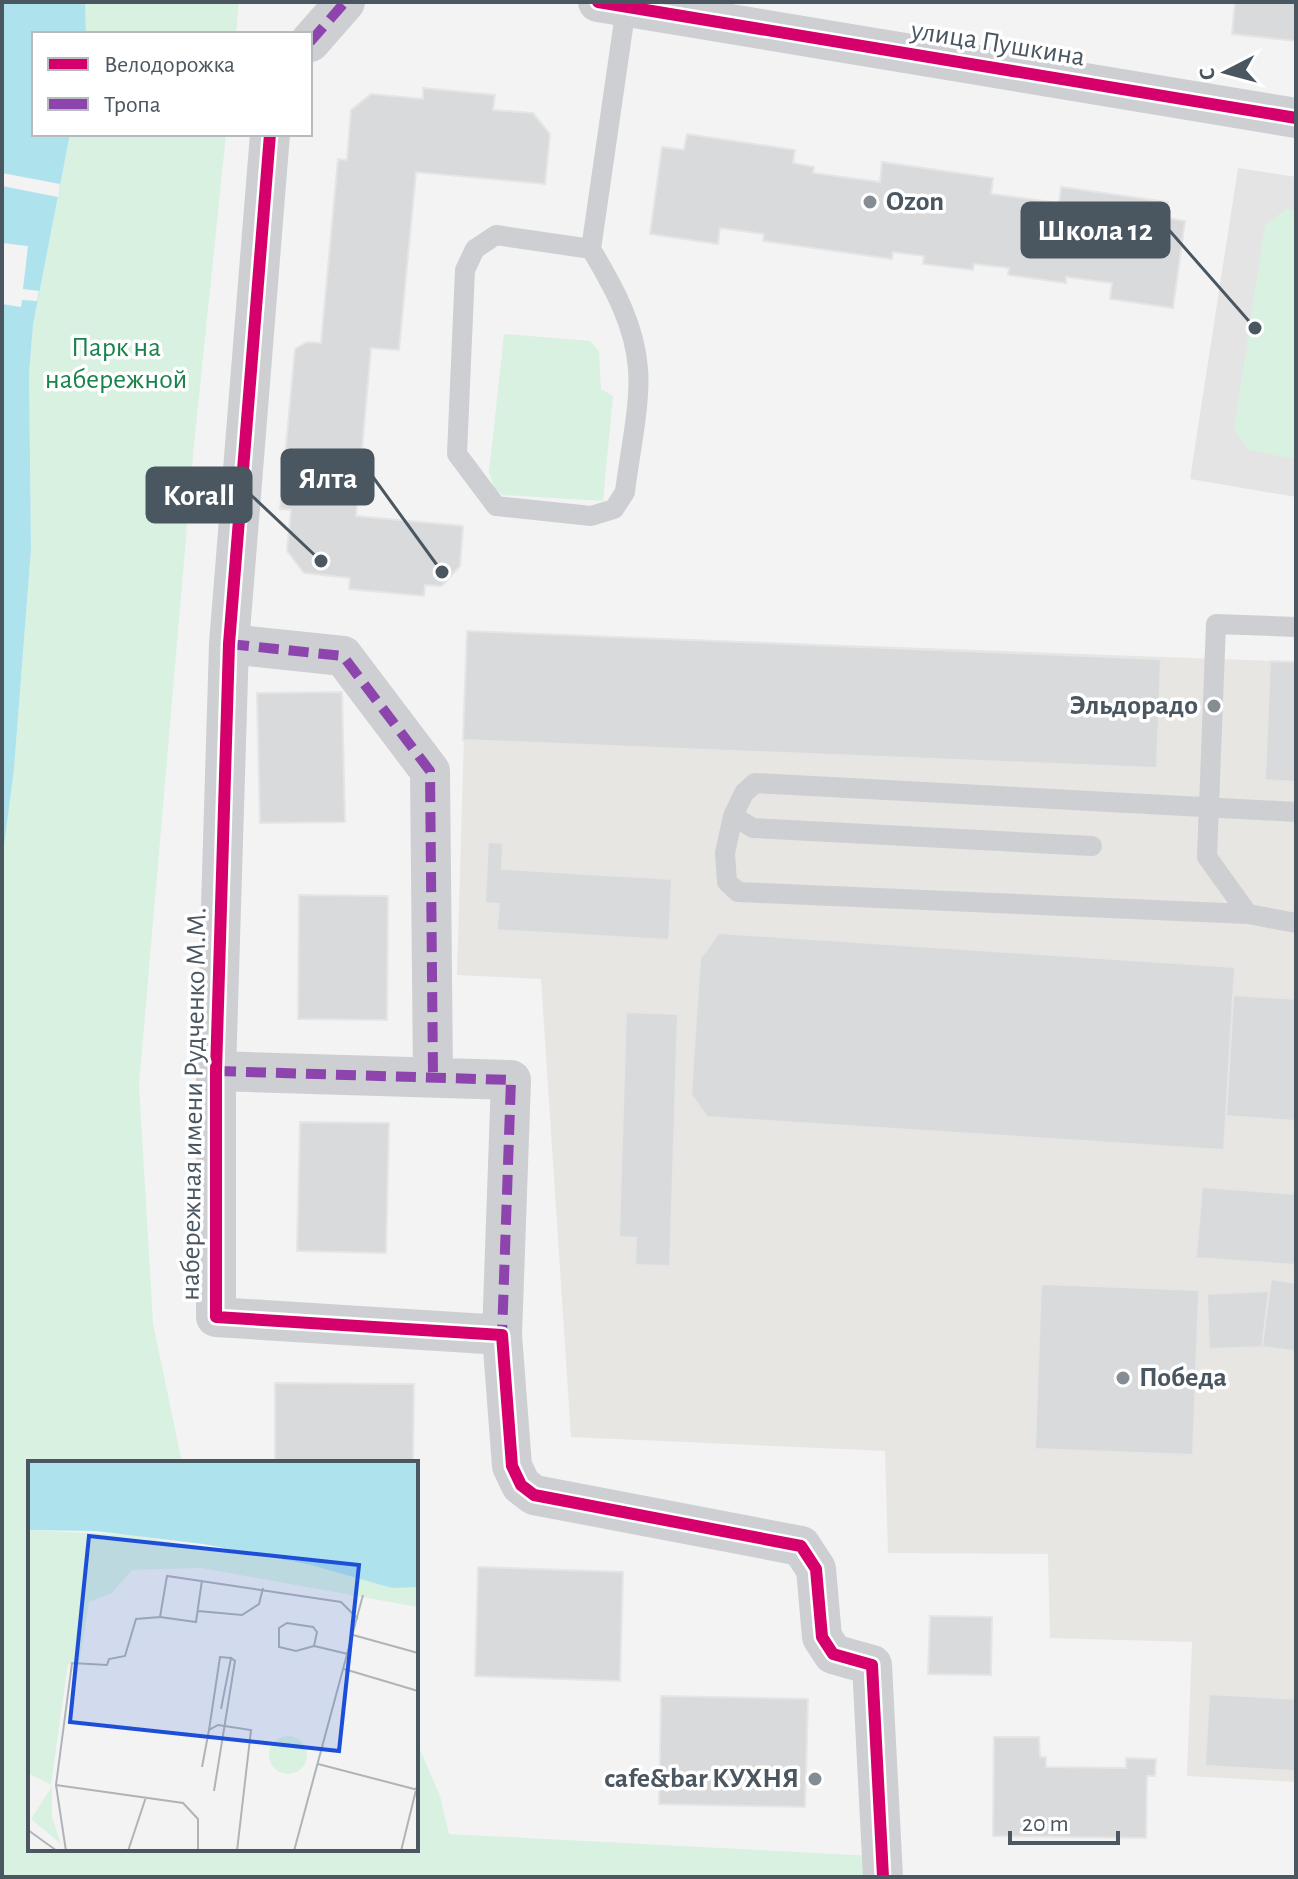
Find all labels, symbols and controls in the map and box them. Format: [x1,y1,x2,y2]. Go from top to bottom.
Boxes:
street label: улица Пушкина [908,16,1087,72]
legend [32,32,312,136]
north arrow [1186,32,1266,112]
text: Велодорожка [104,53,235,77]
text: С [1196,67,1219,81]
text: Тропа [104,93,161,117]
place label: Ozon [886,188,944,216]
marker: Ozon [861,193,879,211]
callout: Школа 12 [1022,203,1169,257]
text: Школа 12 [1037,216,1153,246]
park label: Парк на набережной [45,334,187,394]
callout: Ялта [282,450,373,504]
text: Ялта [299,464,357,494]
callout: Korall [147,468,251,522]
text: Korall [163,481,235,511]
place label: Эльдорадо [1069,692,1198,720]
marker: Эльдорадо [1205,697,1223,715]
street label: набережная имени Рудченко М.М. [177,907,211,1301]
place label: Победа [1139,1364,1227,1392]
marker: Победа [1114,1369,1132,1387]
inset map [28,1461,418,1851]
place label: cafe&bar КУХНЯ [604,1765,799,1793]
marker: cafe&bar КУХНЯ [806,1770,824,1788]
scale bar [1010,1795,1118,1845]
text: 20 m [1022,1812,1069,1836]

